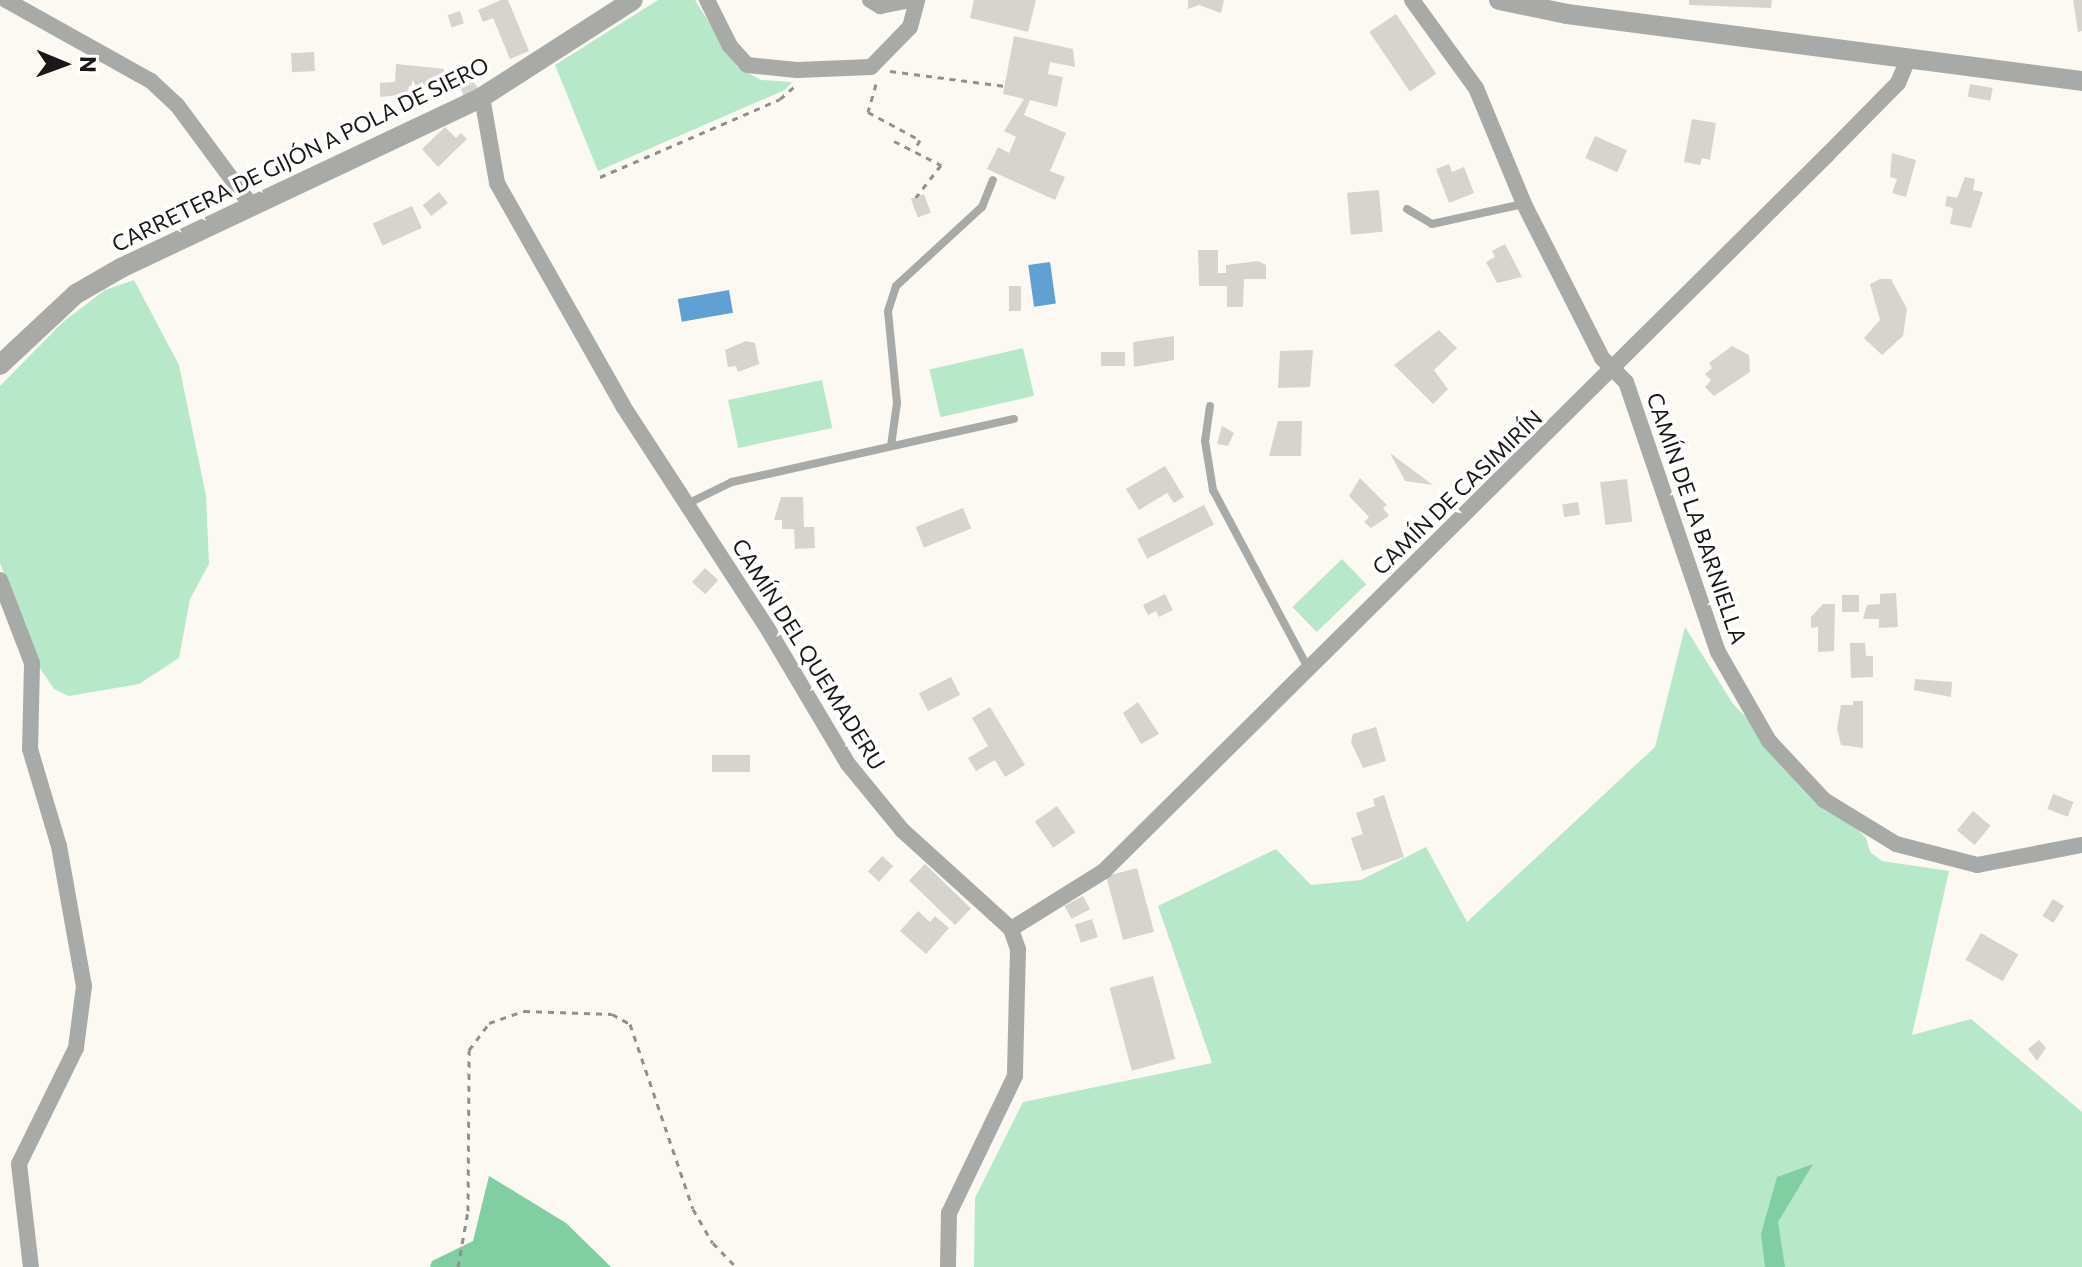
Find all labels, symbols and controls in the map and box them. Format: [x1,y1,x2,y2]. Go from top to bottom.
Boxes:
north arrow [24,24,104,104]
street label: CARRETERA DE GIJÓN A POLA DE SIERO [107,51,493,257]
text: N [75,56,102,73]
street label: CAMÍN DE LA BARNIELLA [1642,389,1752,647]
street label: CAMÍN DE CASIMIRÍN [1367,404,1547,580]
street label: CAMÍN DEL QUEMADERU [727,534,891,774]

